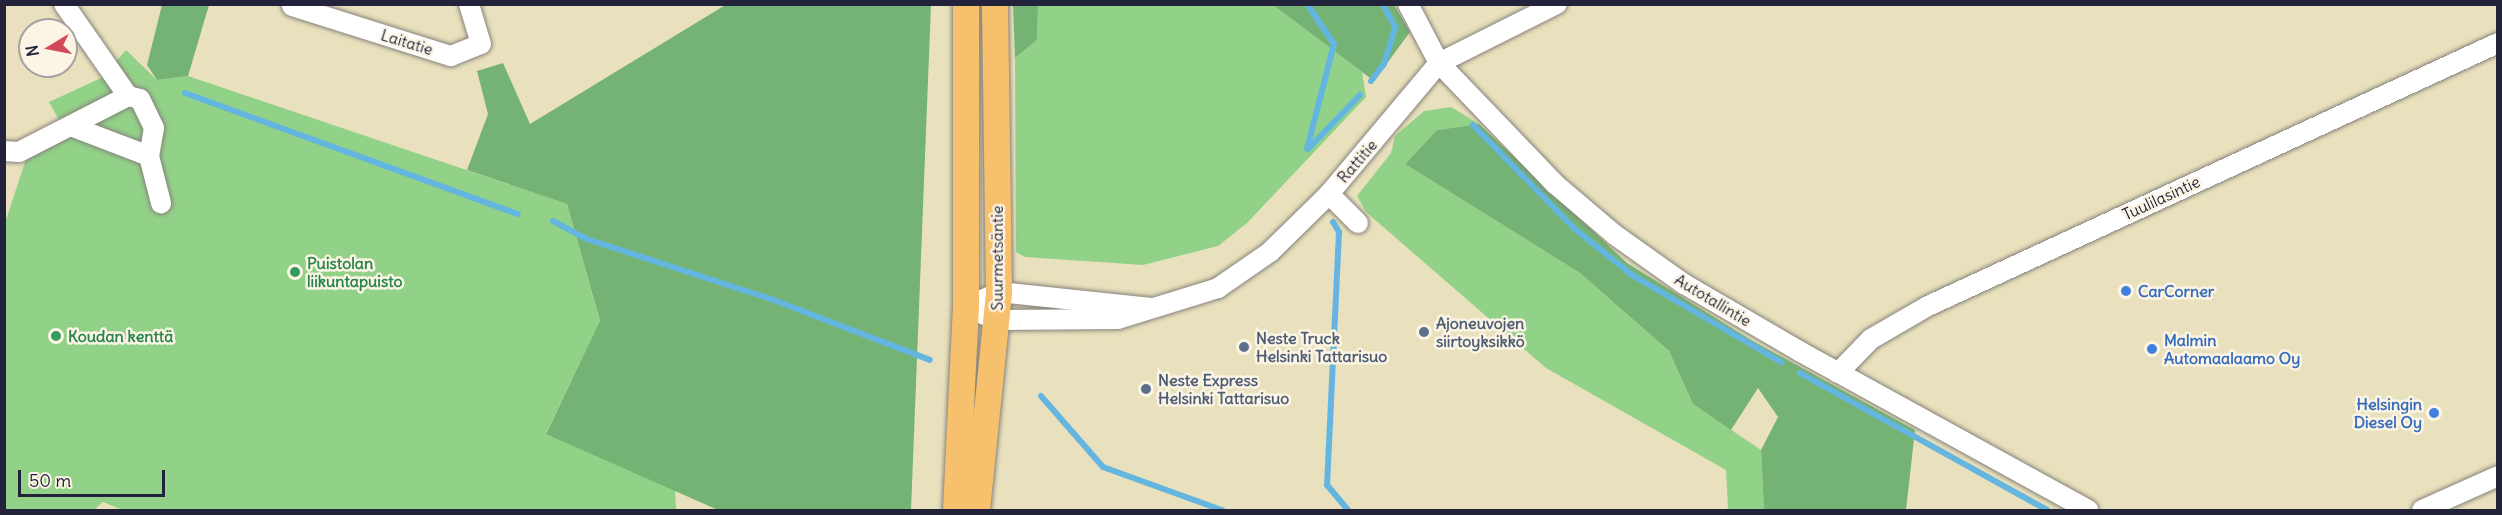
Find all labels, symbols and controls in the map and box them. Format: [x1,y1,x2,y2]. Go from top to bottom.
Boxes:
north arrow [18,18,78,78]
street label: Laitatie [379,25,435,59]
text: N [21,44,43,58]
street label: Rattitie [1333,135,1381,187]
street label: Tuulilasintie [2119,172,2203,224]
street label: Suurmetsäntie [987,205,1007,311]
place label: Puistolan liikuntapuisto [307,253,403,291]
marker: Puistolan liikuntapuisto [288,265,302,279]
street label: Autotallintie [1671,270,1755,330]
place label: CarCorner [2138,281,2214,301]
marker: CarCorner [2119,284,2133,298]
place label: Ajoneuvojen siirtoyksikkö [1436,313,1525,351]
marker: Ajoneuvojen siirtoyksikkö [1417,325,1431,339]
place label: Koudan kenttä [68,326,173,346]
place label: Neste Truck Helsinki Tattarisuo [1256,328,1387,366]
marker: Koudan kenttä [49,329,63,343]
place label: Malmin Automaalaamo Oy [2164,330,2300,368]
marker: Neste Truck Helsinki Tattarisuo [1237,340,1251,354]
marker: Malmin Automaalaamo Oy [2145,342,2159,356]
place label: Neste Express Helsinki Tattarisuo [1158,370,1289,408]
marker: Neste Express Helsinki Tattarisuo [1139,382,1153,396]
place label: Helsingin Diesel Oy [2354,394,2422,432]
marker: Helsingin Diesel Oy [2427,406,2441,420]
scale bar [21,458,168,496]
text: 50 m [29,469,71,492]

